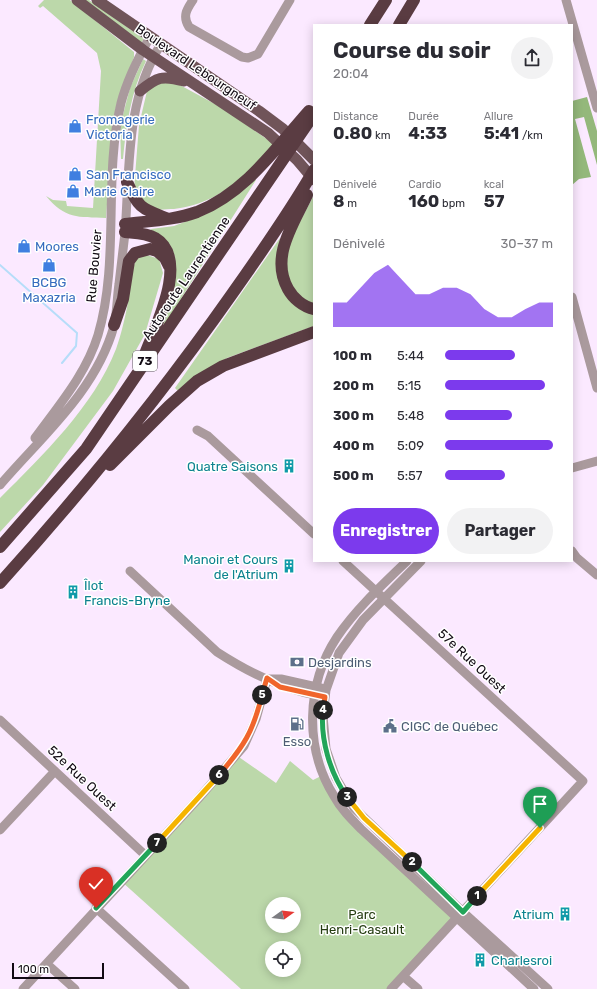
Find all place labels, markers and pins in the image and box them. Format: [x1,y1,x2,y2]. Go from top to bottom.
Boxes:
place label: Fromagerie Victoria [86,112,155,142]
shop icon: Fromagerie Victoria [67,118,83,134]
shop icon: San Francisco [67,166,83,182]
place label: San Francisco [86,167,171,182]
shop icon: Marie Claire [65,183,81,199]
place label: Marie Claire [84,184,154,199]
shop icon: Moores [16,238,32,254]
place label: Moores [35,239,79,254]
shop icon: BCBG Maxazria [41,257,57,273]
place label: BCBG Maxazria [22,275,76,305]
building icon: Quatre Saisons [281,458,297,474]
place label: Quatre Saisons [187,459,278,474]
place label: Manoir et Cours de l'Atrium [183,552,278,582]
building icon: Manoir et Cours de l'Atrium [281,558,297,574]
place label: Îlot Francis-Bryne [83,578,170,608]
building icon: Îlot Francis-Bryne [65,584,81,600]
bank icon: Desjardins [289,654,305,670]
place label: Desjardins [308,655,372,670]
pin: 5 [252,685,272,705]
pin: 4 [313,700,333,720]
fuel station icon: Esso [289,716,305,732]
public building icon: CIGC de Québec [382,718,398,734]
place label: CIGC de Québec [401,719,498,734]
place label: Esso [283,734,311,749]
pin: 6 [209,765,229,785]
pin: 3 [337,787,357,807]
pin [523,787,557,828]
pin: 7 [147,833,167,853]
pin: 2 [402,852,422,872]
pin [79,867,113,908]
pin: 1 [467,886,487,906]
building icon: Atrium [557,906,573,922]
place label: Atrium [513,907,554,922]
building icon: Charlesroi [472,952,488,968]
place label: Charlesroi [491,953,552,968]

